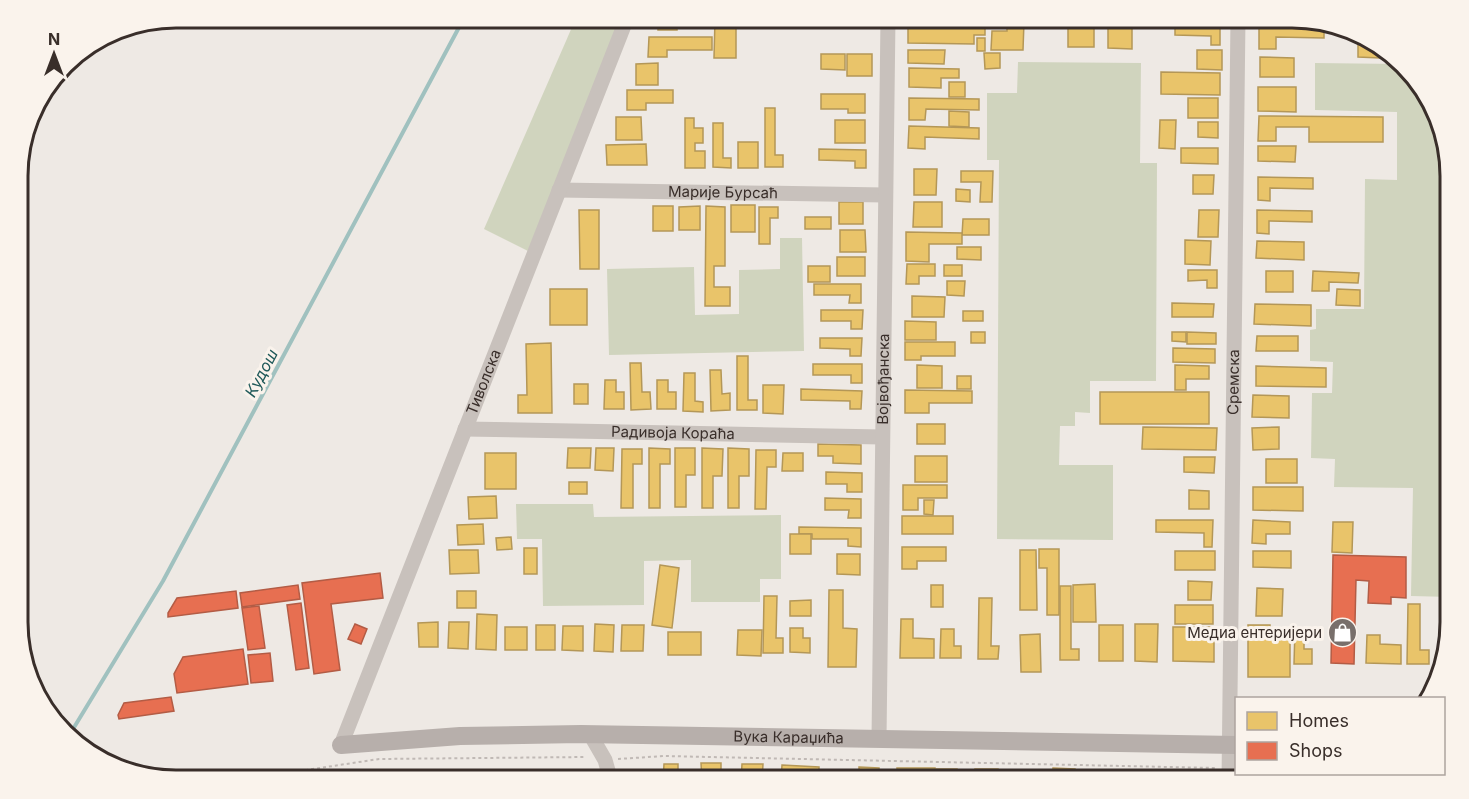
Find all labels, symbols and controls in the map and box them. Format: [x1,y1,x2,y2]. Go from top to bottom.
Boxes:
north arrow [24,24,84,84]
text: N [48,29,60,49]
street label: Марије Бурсаћ [668,182,778,202]
street label: Војвођанска [873,333,893,425]
water label: Кудош [240,346,282,400]
street label: Тиволска [462,346,505,417]
street label: Сремска [1223,349,1243,415]
street label: Радивоја Кораћа [611,422,735,443]
shop icon: Медиа ентеријери [1327,617,1359,649]
place label: Медиа ентеријери [1187,623,1322,642]
legend [1235,697,1445,775]
text: Homes [1289,710,1349,731]
street label: Вука Караџића [733,727,844,747]
text: Shops [1289,740,1343,761]

